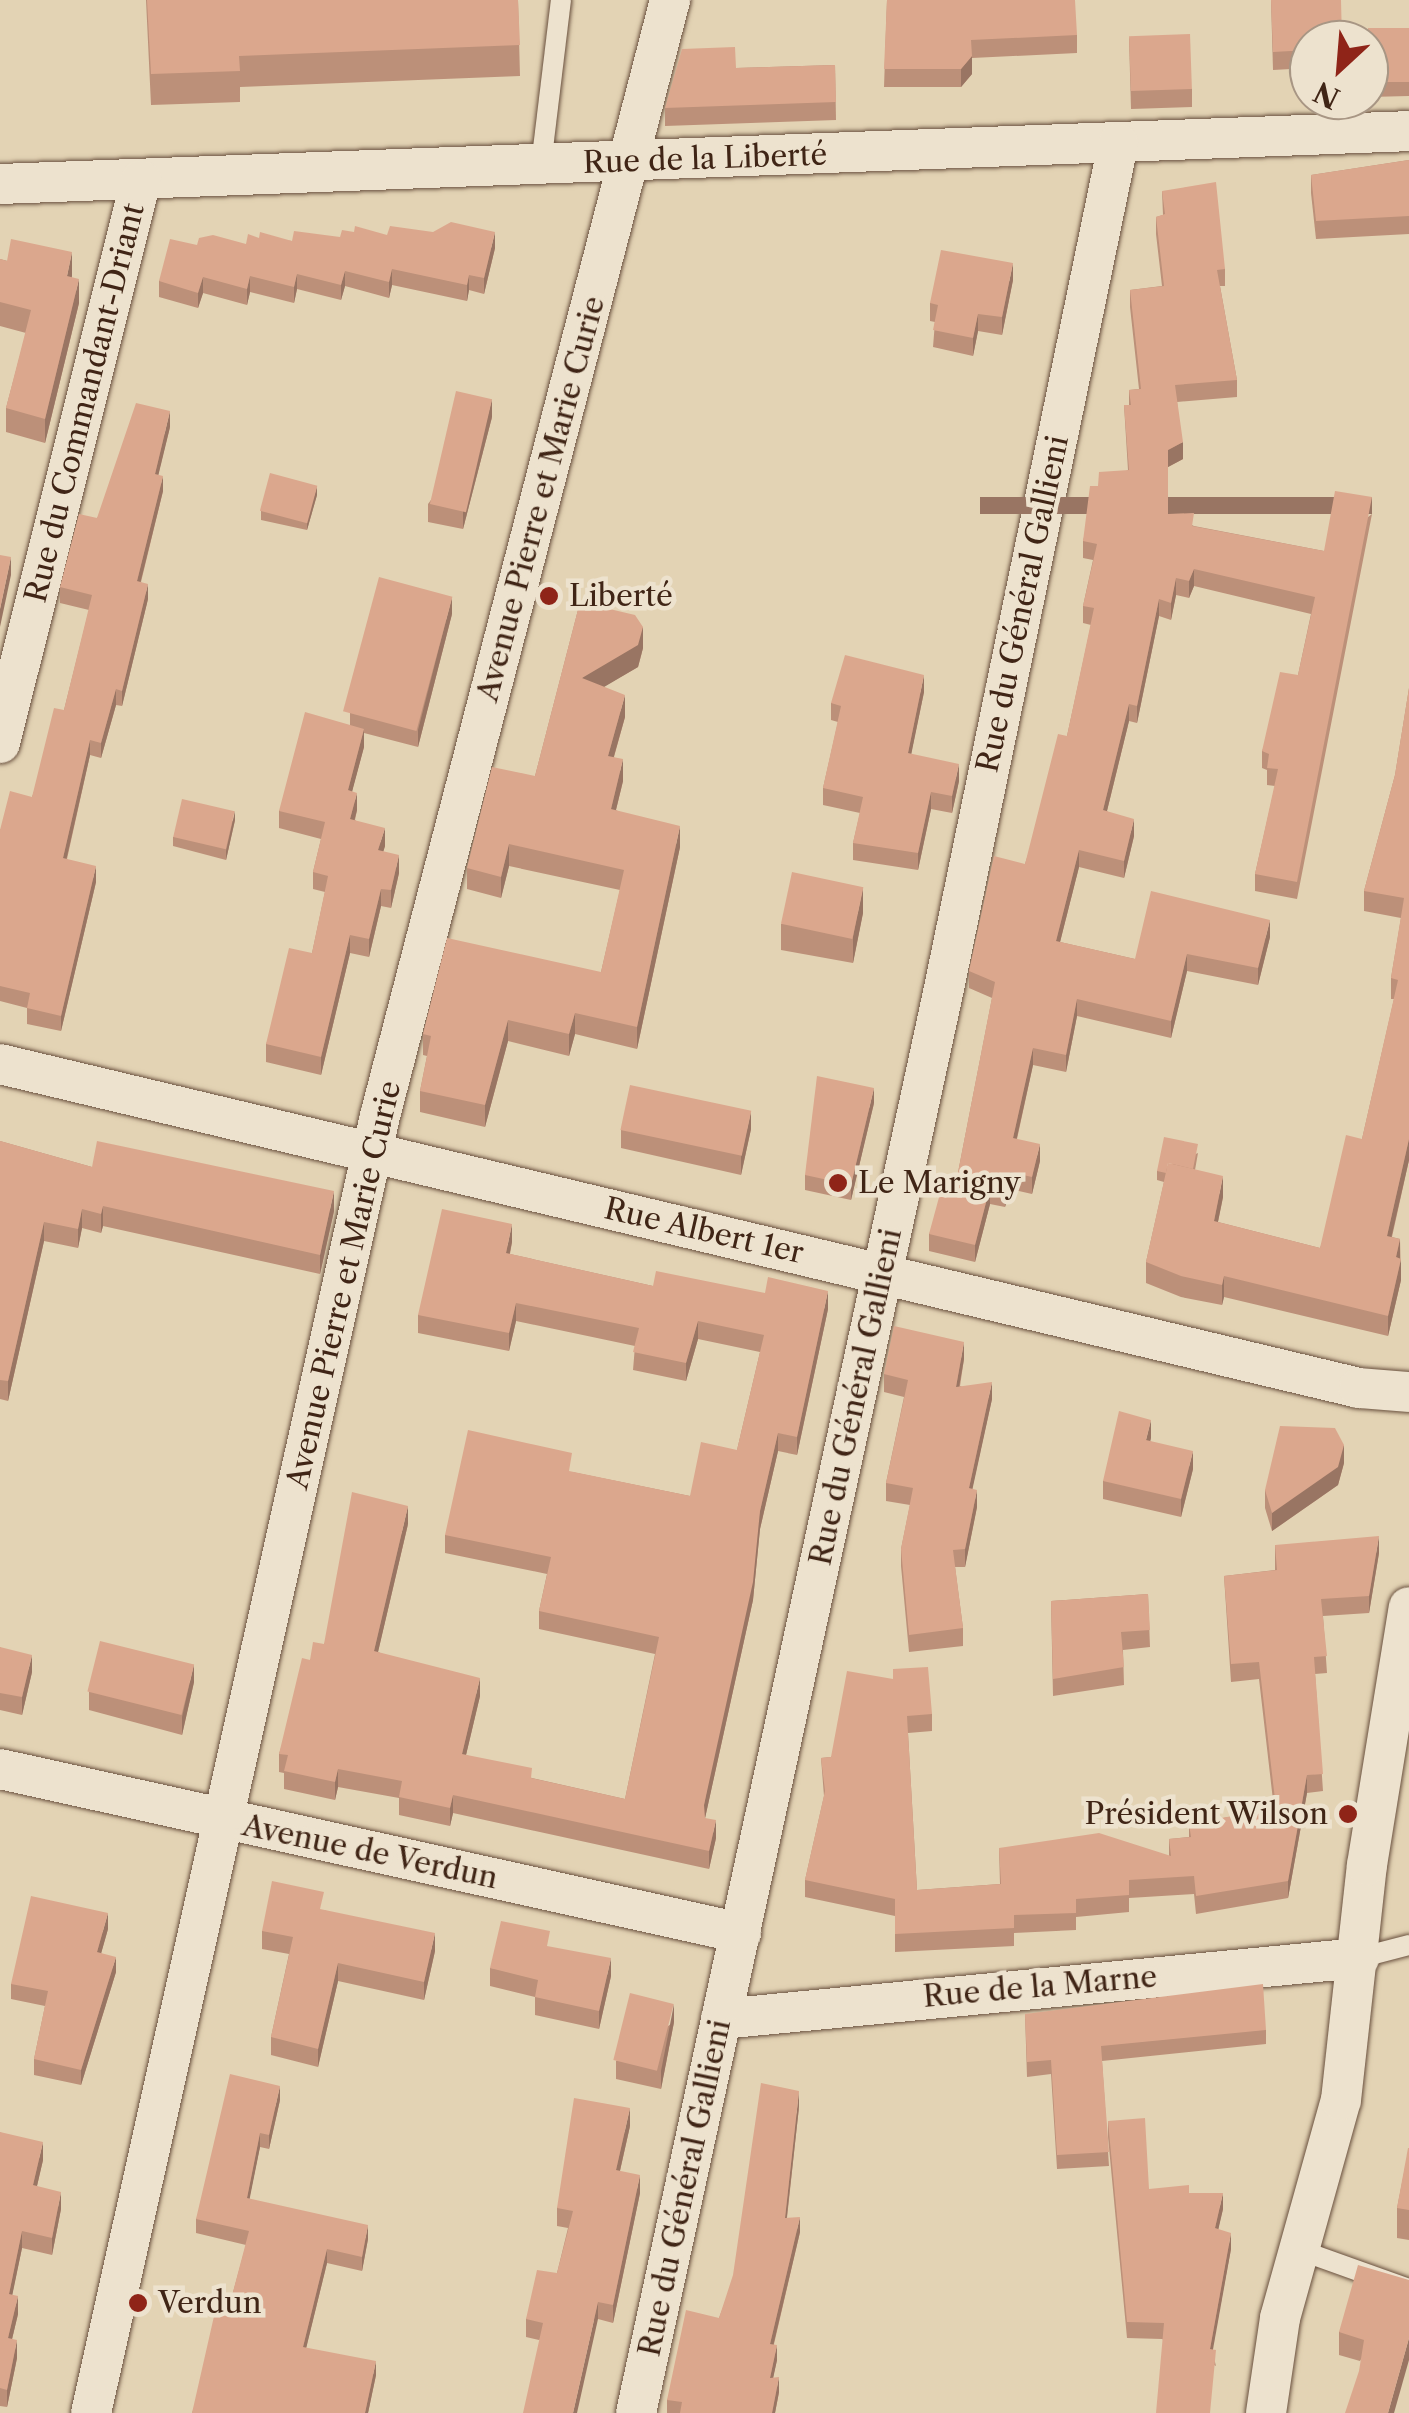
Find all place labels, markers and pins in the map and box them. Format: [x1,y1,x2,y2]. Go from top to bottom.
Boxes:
place label: Liberté [569,578,673,614]
marker: Liberté [538,585,560,607]
place label: Le Marigny [858,1165,1021,1201]
marker: Le Marigny [827,1172,849,1194]
place label: Président Wilson [1083,1796,1328,1832]
marker: Président Wilson [1337,1803,1359,1825]
place label: Verdun [158,2285,262,2321]
marker: Verdun [127,2292,149,2314]

